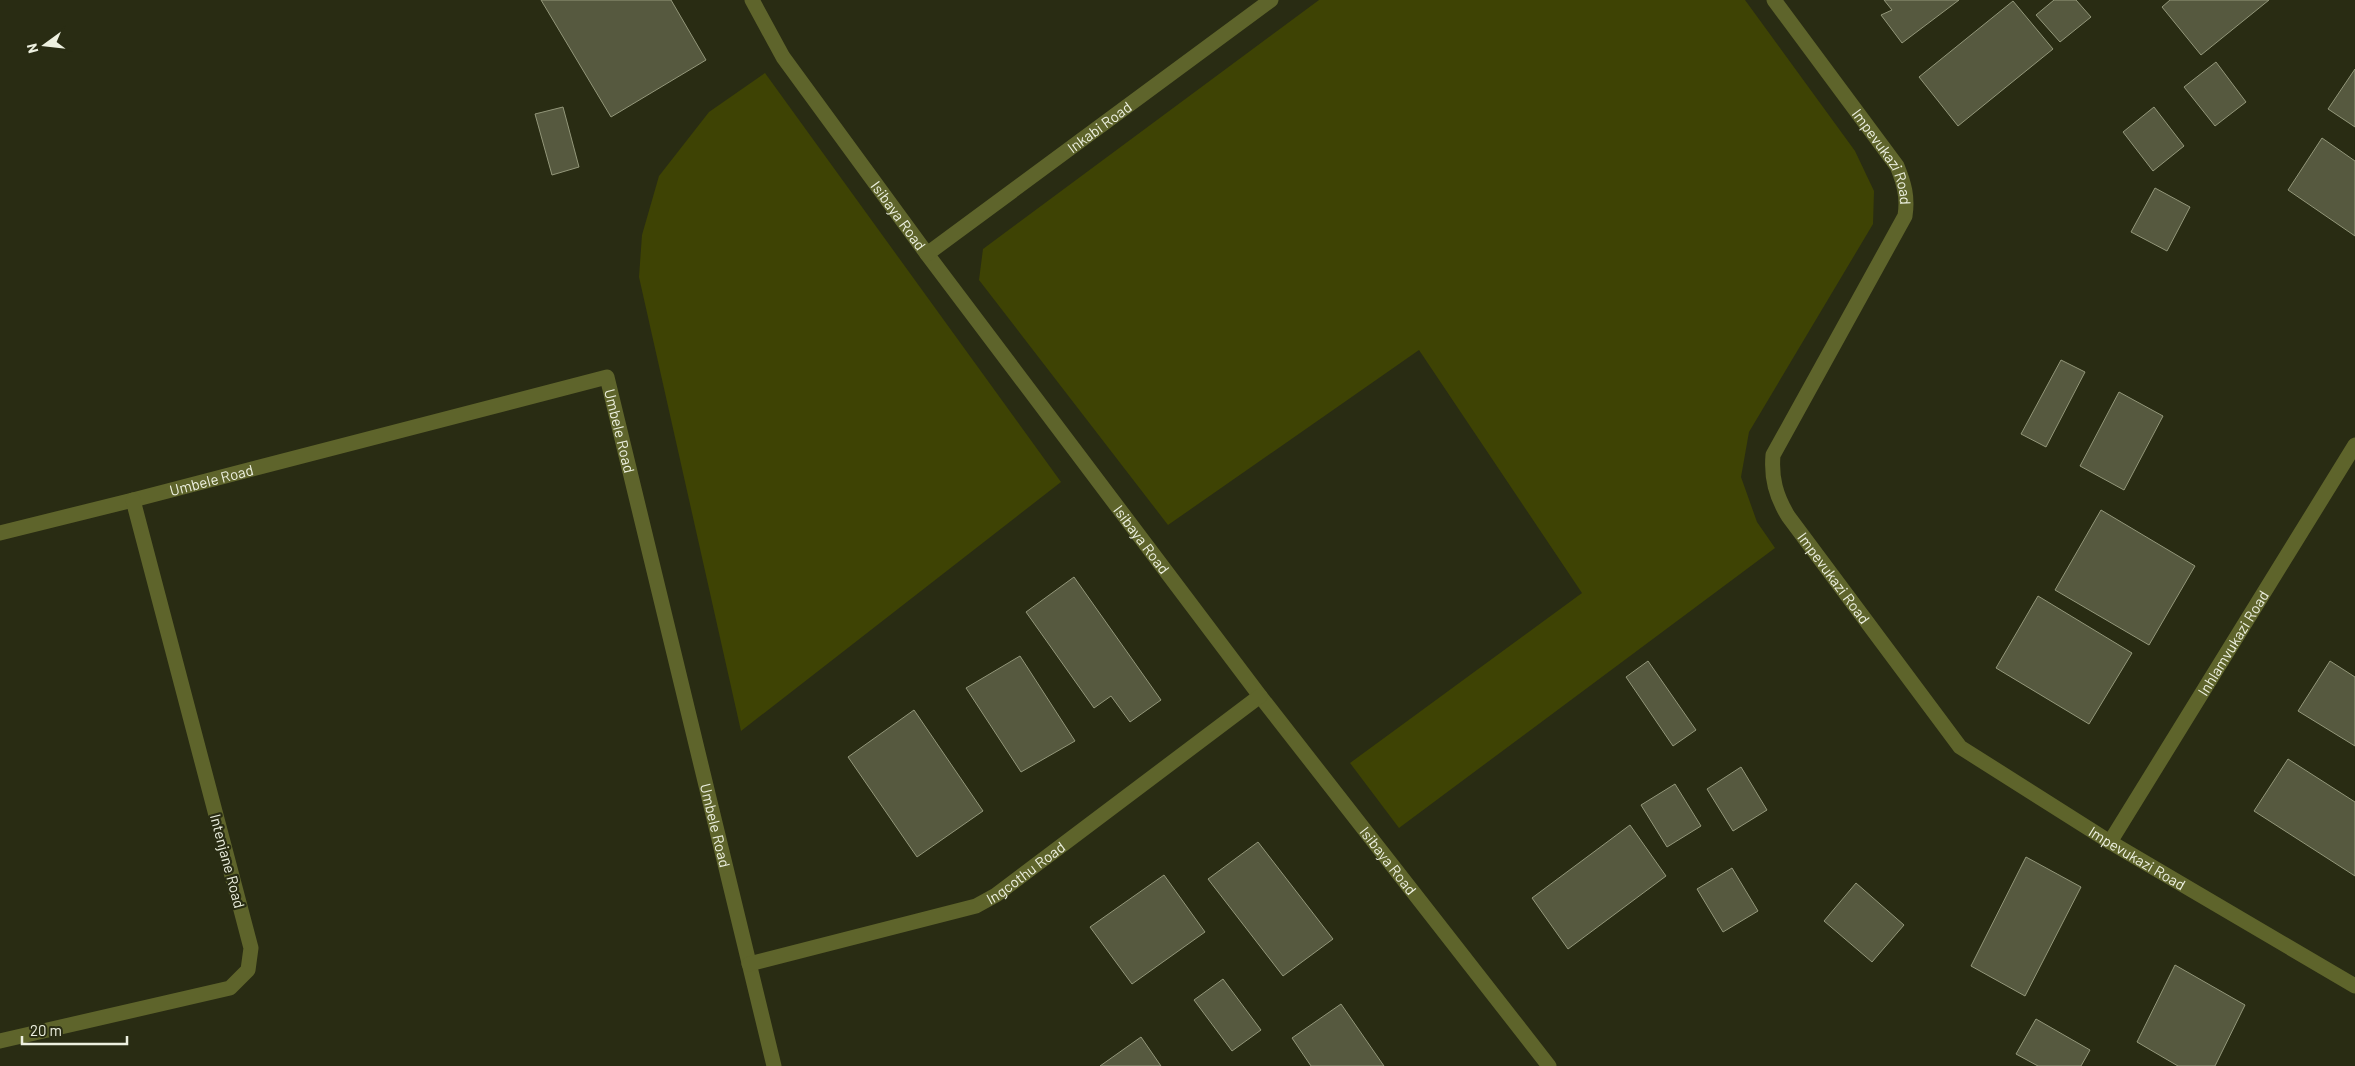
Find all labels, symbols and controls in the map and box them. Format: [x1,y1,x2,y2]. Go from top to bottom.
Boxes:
north arrow [20,20,70,70]
text: N [23,42,41,55]
street label: Inkabi Road [1064,97,1135,156]
street label: Impevukazi Road [1849,105,1915,205]
street label: Isibaya Road [867,177,930,253]
street label: Umbele Road [601,387,639,475]
street label: Umbele Road [168,460,255,499]
street label: Isibaya Road [1110,501,1174,577]
street label: Impevukazi Road [1794,529,1874,627]
street label: Inhlamvukazi Road [2194,587,2272,699]
street label: Umbele Road [697,781,735,869]
street label: Intenjane Road [207,812,249,910]
street label: Impevukazi Road [2086,822,2189,893]
street label: Isibaya Road [1356,823,1421,898]
street label: Ingcothu Road [983,837,1068,908]
scale bar [22,1014,128,1046]
text: 20 m [30,1021,62,1039]

